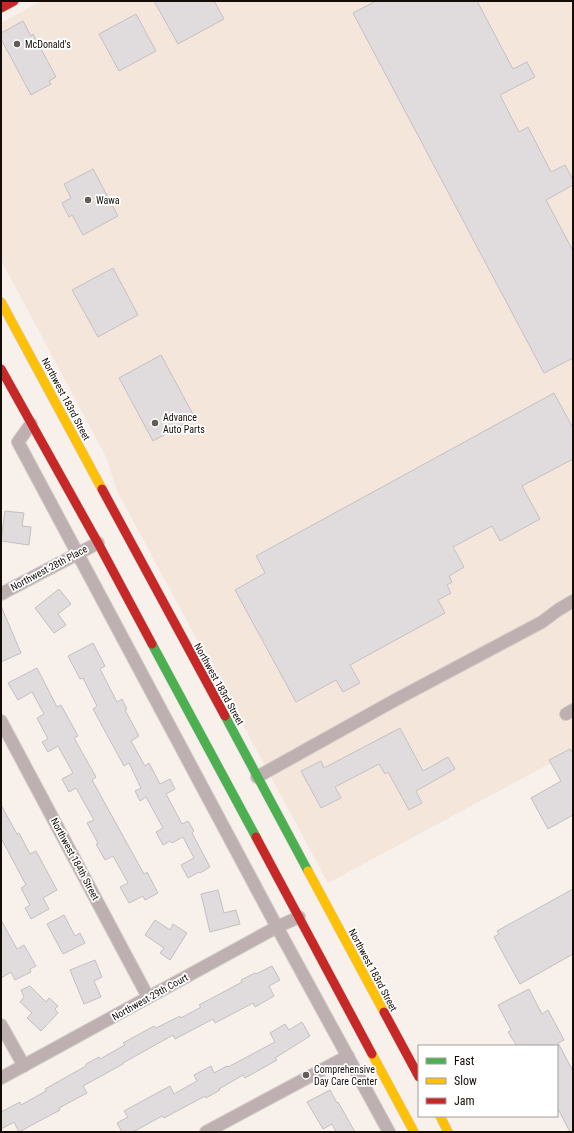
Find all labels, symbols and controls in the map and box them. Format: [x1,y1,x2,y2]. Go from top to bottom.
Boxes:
marker: McDonald's [12,39,22,49]
place label: McDonald's [25,39,71,50]
marker: Wawa [83,195,93,205]
place label: Wawa [96,195,120,206]
street label: Northwest 183rd Street [40,356,92,442]
place label: Advance Auto Parts [163,412,205,435]
marker: Advance Auto Parts [150,418,160,428]
street label: Northwest 28th Place [9,543,89,593]
street label: Northwest 183rd Street [192,641,246,727]
street label: Northwest 184th Street [49,816,101,902]
street label: Northwest 183rd Street [347,927,399,1013]
street label: Northwest 29th Court [110,972,190,1022]
legend [418,1045,558,1117]
text: Fast [454,1054,475,1068]
place label: Comprehensive Day Care Center [314,1064,377,1087]
marker: Comprehensive Day Care Center [301,1070,311,1080]
text: Slow [454,1074,477,1088]
text: Jam [454,1094,475,1108]

